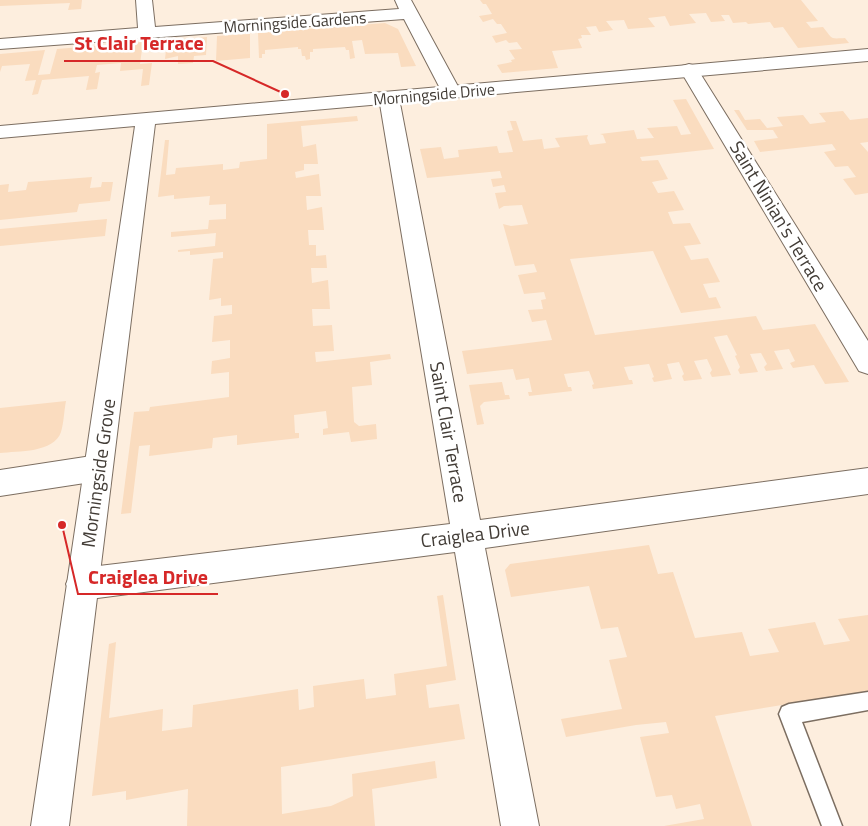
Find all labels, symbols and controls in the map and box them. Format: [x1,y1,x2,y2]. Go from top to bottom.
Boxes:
street label: Morningside Gardens [223,5,367,39]
callout: St Clair Terrace [64,26,213,61]
text: St Clair Terrace [74,27,204,58]
street label: Morningside Drive [372,77,496,111]
street label: Saint Ninian's Terrace [723,135,836,297]
street label: Saint Clair Terrace [423,359,476,505]
street label: Morningside Grove [73,397,122,549]
street label: Craiglea Drive [419,512,531,555]
callout: Craiglea Drive [78,559,218,594]
text: Craiglea Drive [88,561,208,592]

